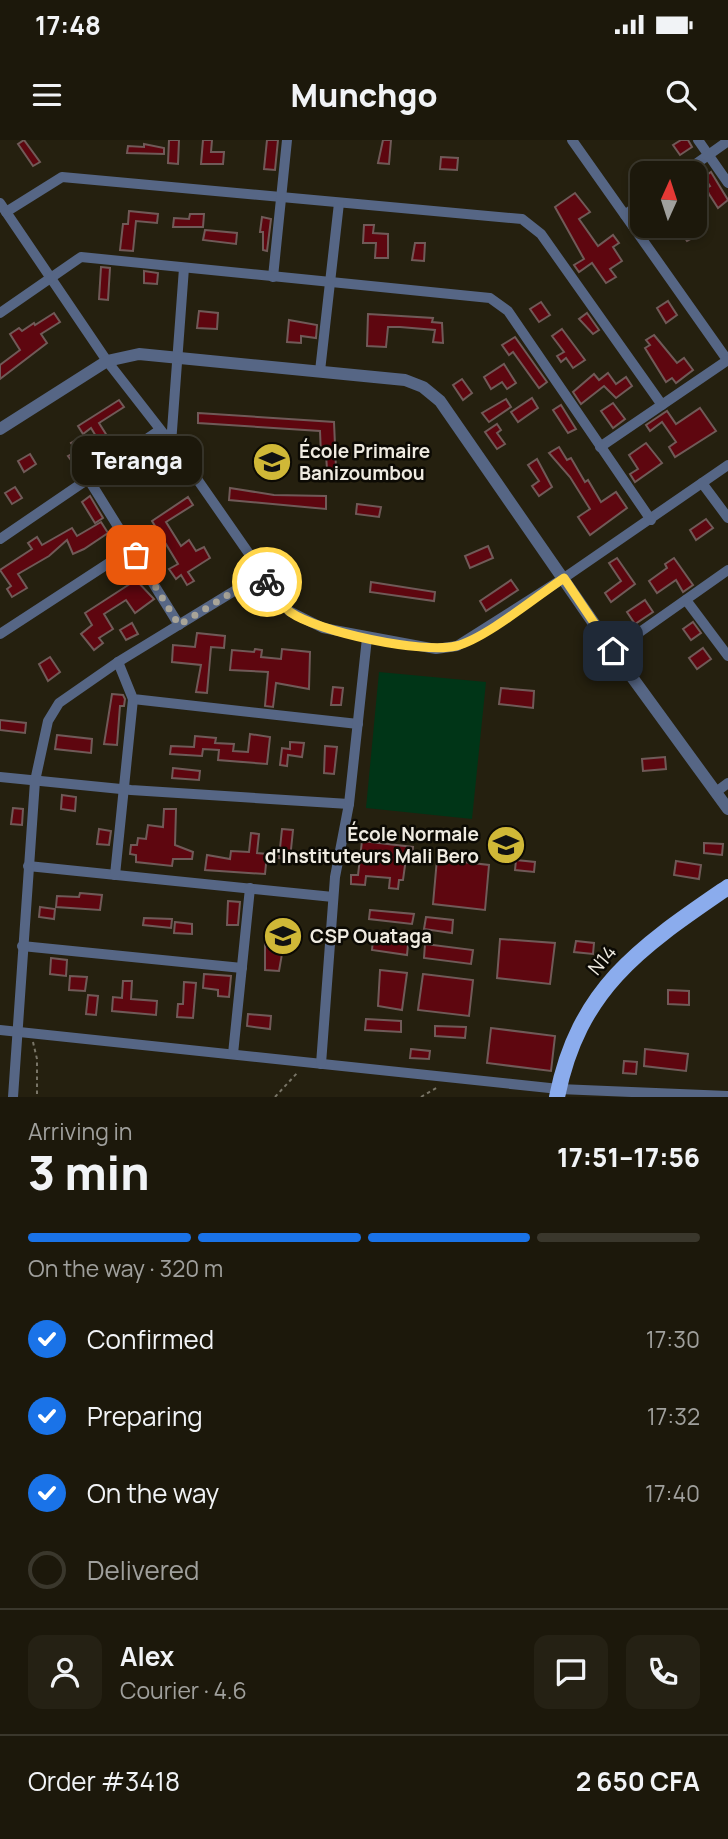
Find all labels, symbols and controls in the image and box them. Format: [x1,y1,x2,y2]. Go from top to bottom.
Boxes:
text: 17:48 [35,7,101,43]
text: Munchgo [291,73,437,117]
icon: menu [28,76,66,114]
icon: search [662,76,700,114]
north arrow [630,161,707,238]
map controls [630,161,707,238]
callout: Teranga [71,436,201,485]
place label: École Primaire Banizoumbou [299,438,430,486]
school or university icon: École Primaire Banizoumbou [251,441,293,483]
text: Teranga [91,444,183,476]
pin [106,525,166,585]
icon: bag [117,536,155,574]
courier [232,547,302,617]
icon: bike [248,563,286,601]
pin [583,621,643,681]
icon: home [594,632,632,670]
place label: École Normale d'Instituteurs Mali Bero [265,821,479,869]
school or university icon: École Normale d'Instituteurs Mali Bero [485,824,527,866]
school or university icon: CSP Ouataga [262,915,304,957]
place label: CSP Ouataga [310,923,432,949]
street label: N14 [582,940,622,980]
text: Arriving in [28,1115,133,1147]
text: 17:51–17:56 [557,1139,700,1175]
text: 3 min [28,1141,149,1204]
text: On the way · 320 m [28,1252,223,1284]
icon: check [28,1320,66,1358]
text: Confirmed [87,1321,214,1357]
text: 17:30 [646,1323,700,1355]
icon: check [28,1397,66,1435]
text: Preparing [87,1398,203,1434]
text: 17:32 [647,1400,700,1432]
icon: check [28,1474,66,1512]
text: On the way [87,1475,219,1511]
text: 17:40 [645,1477,700,1509]
text: Delivered [87,1552,199,1588]
button: person [28,1635,102,1709]
button: chat [534,1635,608,1709]
button: phone [626,1635,700,1709]
text: Alex [120,1638,174,1674]
text: Courier · 4.6 [120,1674,247,1706]
text: Order #3418 [28,1763,180,1799]
text: 2 650 CFA [576,1763,700,1799]

